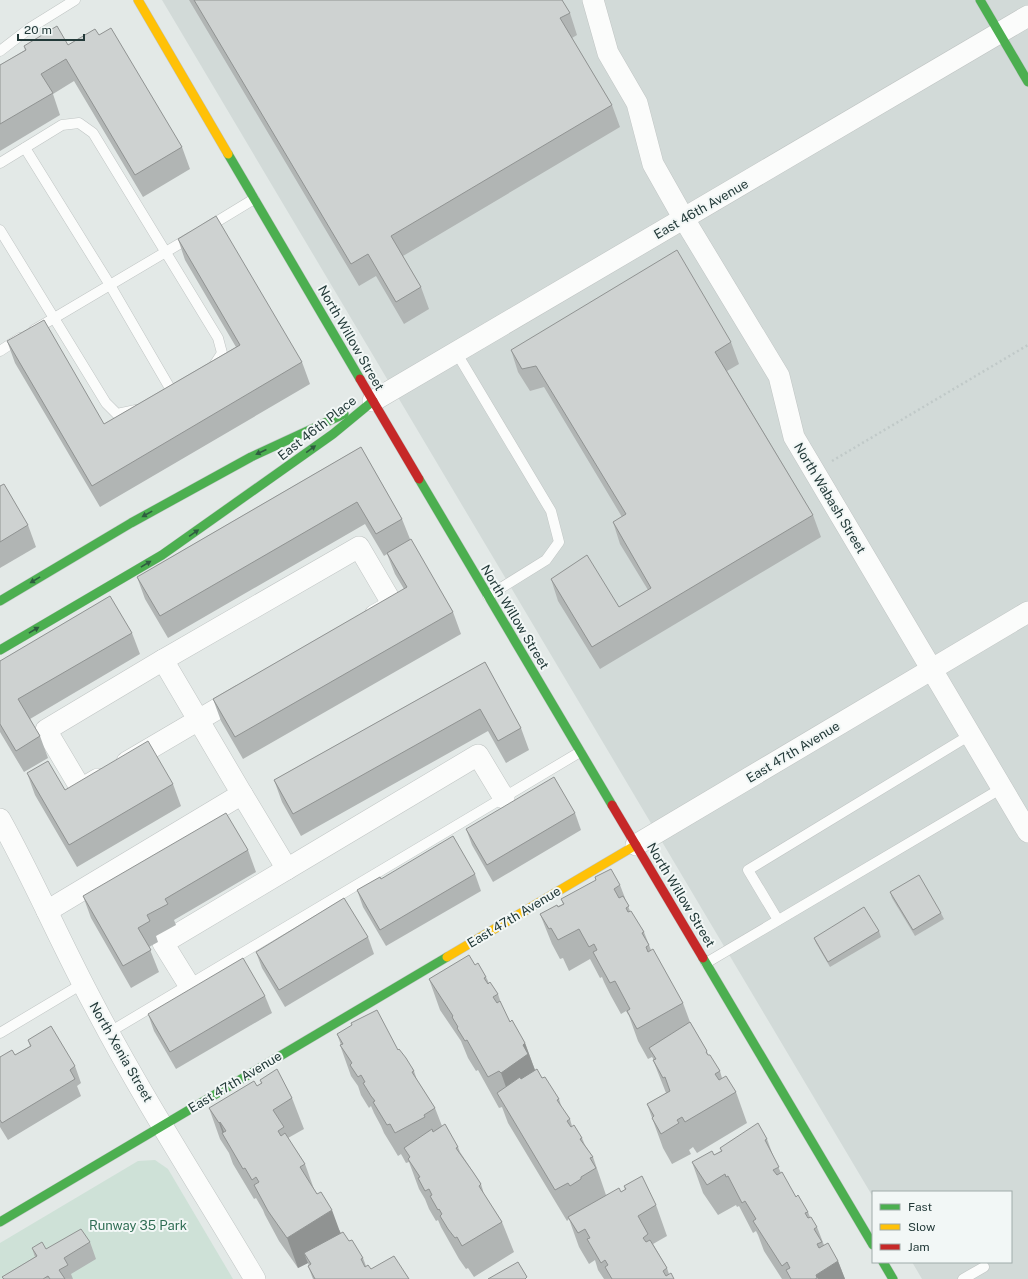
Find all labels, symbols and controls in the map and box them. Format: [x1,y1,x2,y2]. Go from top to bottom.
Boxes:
scale bar [18,16,84,42]
text: 20 m [24,23,52,37]
street label: East 46th Avenue [651,176,751,242]
street label: North Willow Street [315,283,387,393]
street label: East 46th Place [275,393,359,463]
street label: North Wabash Street [791,440,869,556]
one-way arrow [306,445,317,454]
one-way arrow [255,449,267,455]
one-way arrow [141,511,153,518]
one-way arrow [189,529,199,537]
one-way arrow [140,561,151,568]
street label: North Willow Street [478,562,552,672]
one-way arrow [29,577,41,584]
one-way arrow [28,627,40,634]
street label: East 47th Avenue [744,718,842,786]
street label: North Willow Street [644,840,718,950]
street label: East 47th Avenue [465,883,563,951]
street label: North Xenia Street [86,999,156,1105]
street label: East 47th Avenue [186,1048,284,1116]
legend [872,1191,1012,1263]
text: Fast [908,1200,933,1214]
park label: Runway 35 Park [89,1218,187,1233]
text: Slow [908,1220,936,1234]
text: Jam [908,1240,930,1254]

